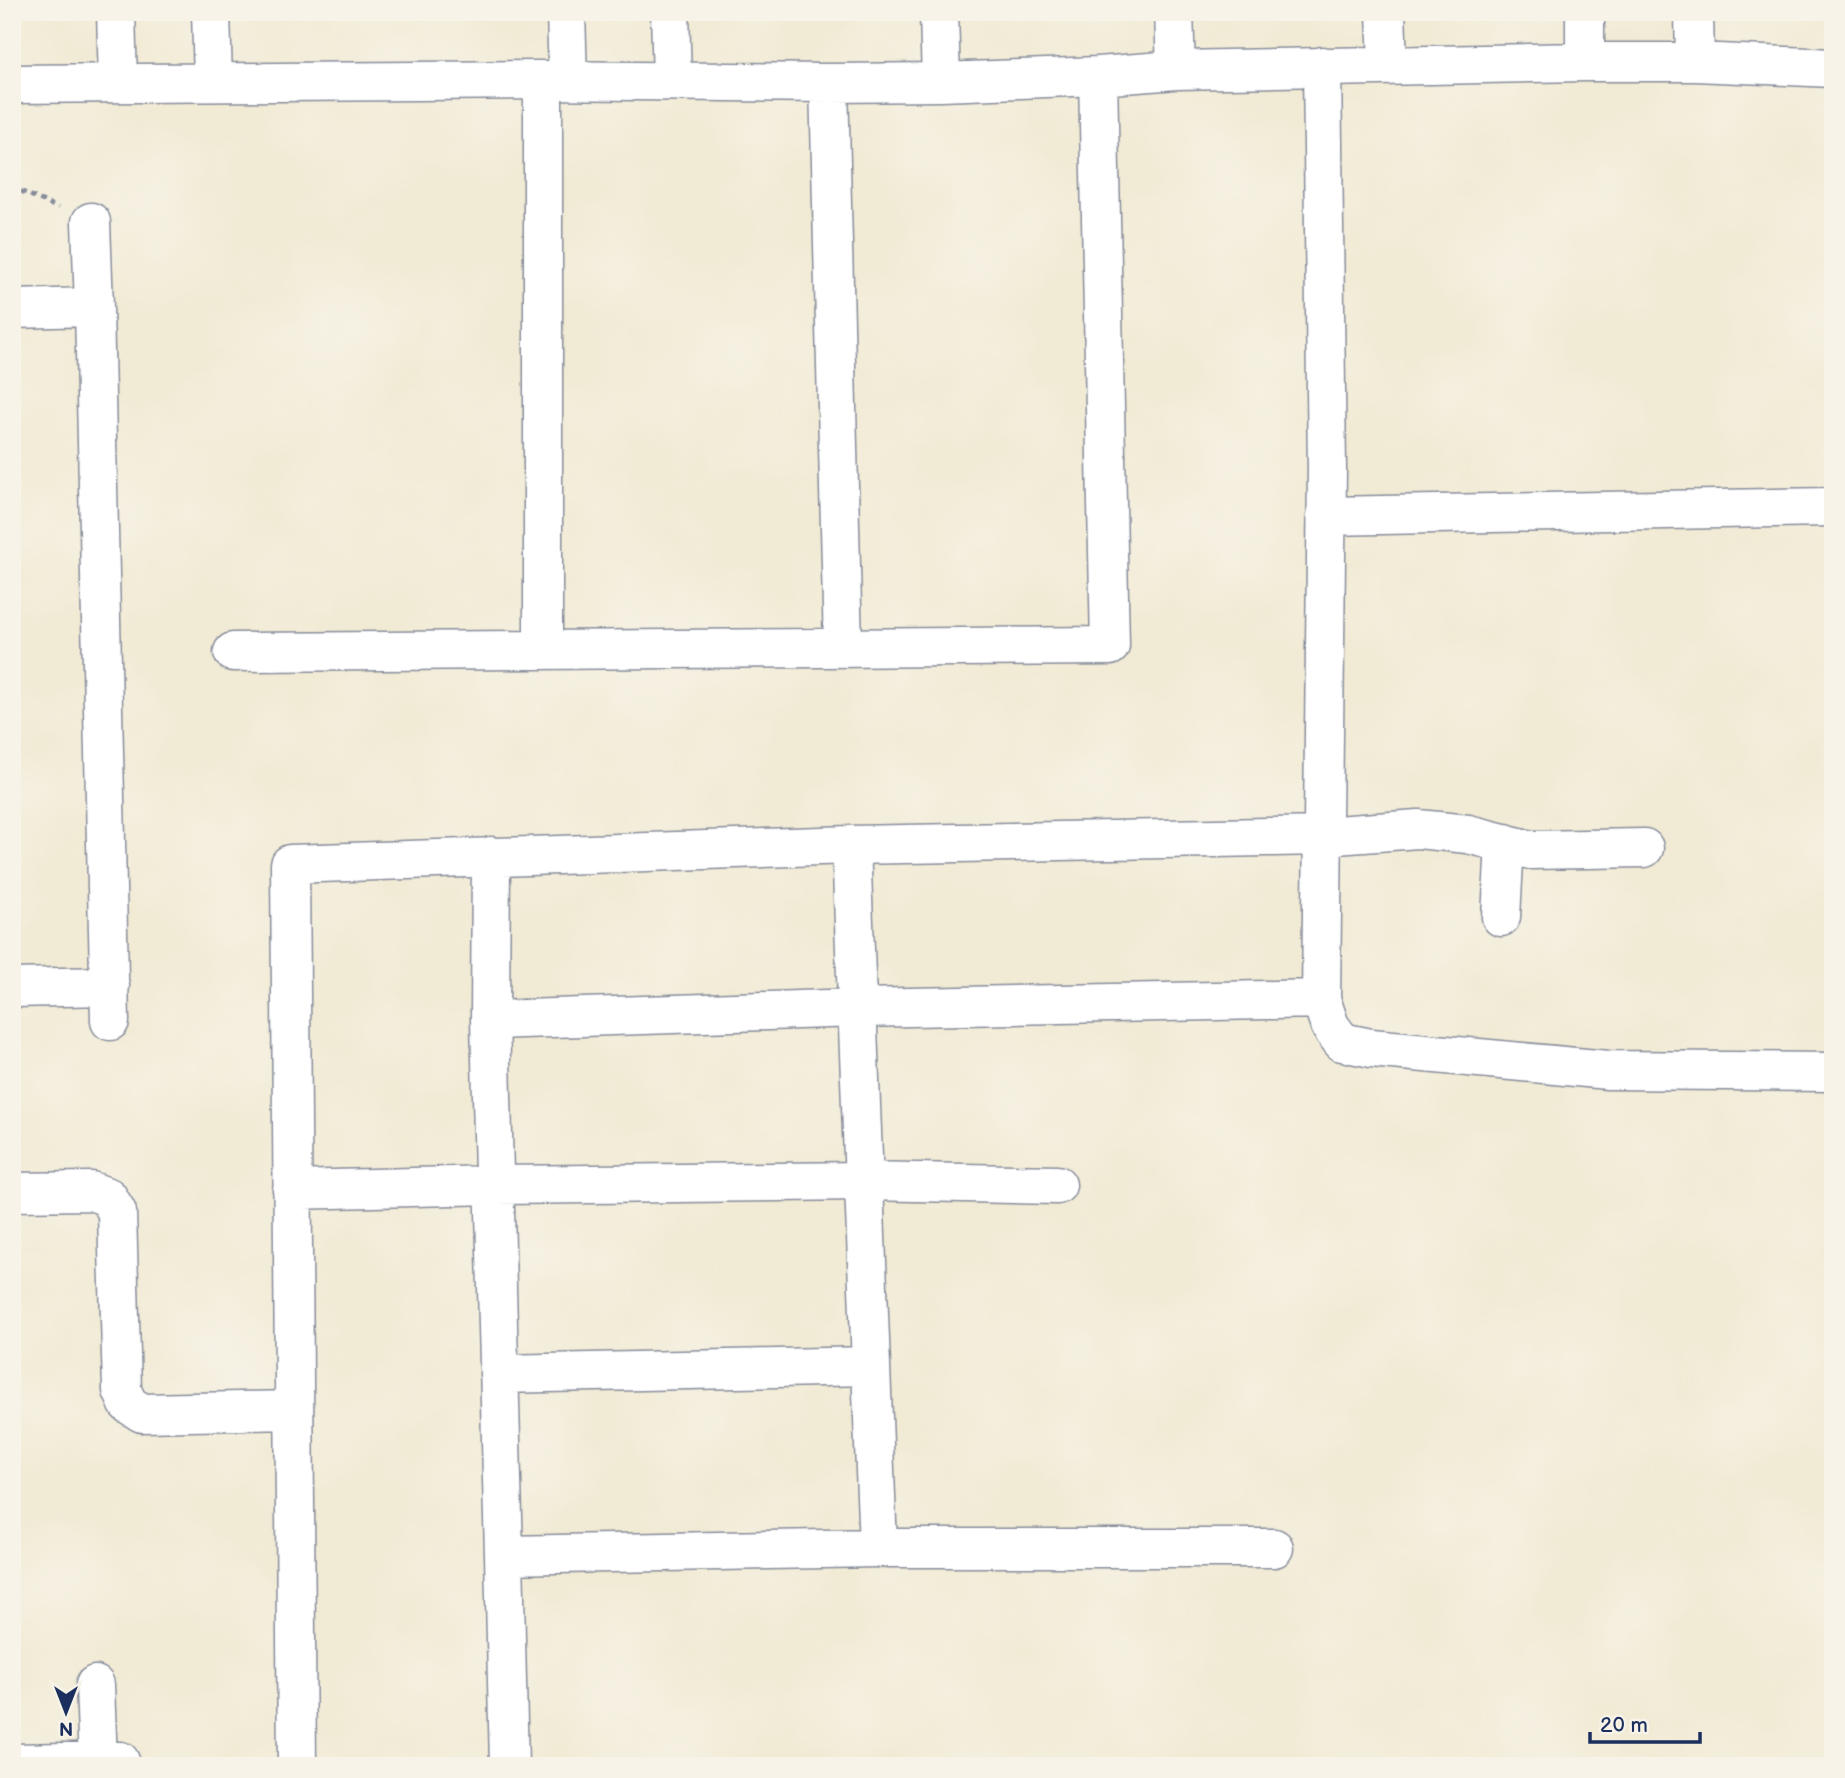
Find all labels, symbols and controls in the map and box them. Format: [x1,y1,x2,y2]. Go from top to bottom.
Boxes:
north arrow [32,1676,102,1746]
scale bar [1590,1701,1700,1745]
text: 20 m [1600,1713,1648,1738]
text: N [59,1716,73,1739]

